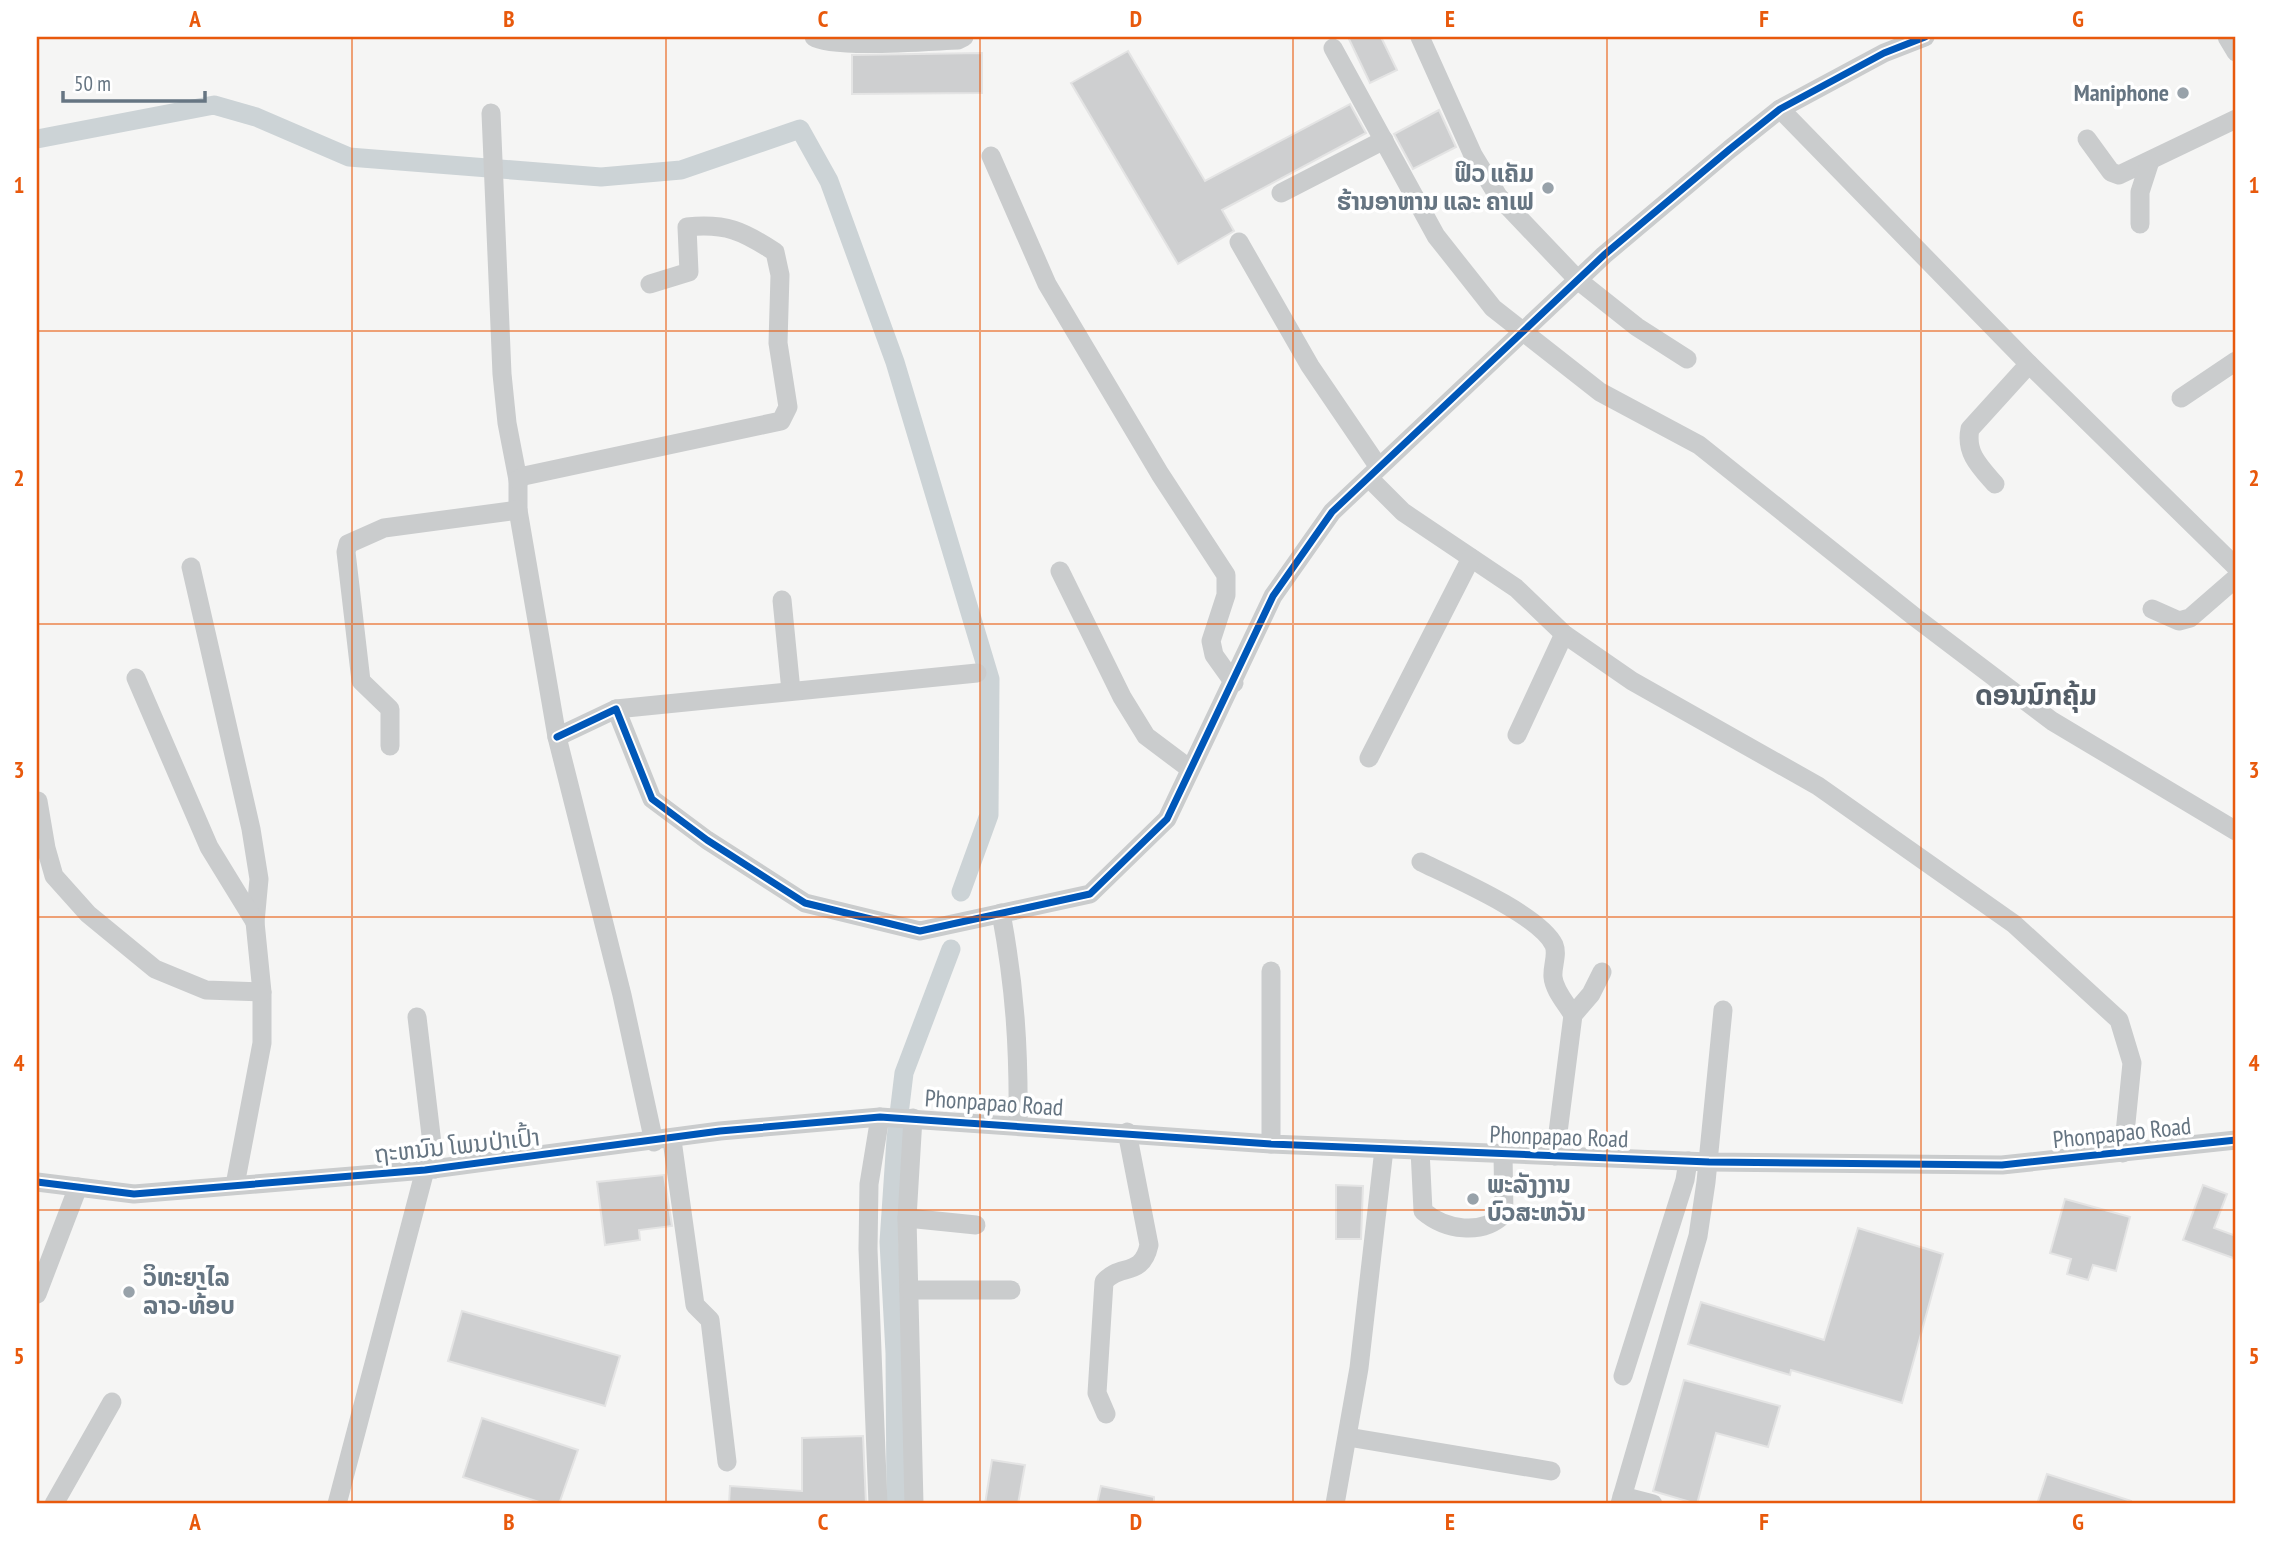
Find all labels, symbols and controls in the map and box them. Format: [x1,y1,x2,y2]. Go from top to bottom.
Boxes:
text: A [188,4,201,33]
text: B [503,4,515,33]
text: C [818,4,829,33]
text: D [1130,4,1142,33]
text: E [1445,4,1455,33]
text: F [1759,4,1769,33]
text: G [2072,4,2084,33]
scale bar [63,60,205,104]
text: 50 m [74,70,111,97]
place label: Maniphone [2074,77,2169,108]
marker: Maniphone [2175,85,2191,101]
place label: ຟິວ ແຄັມ ຮ້ານອາຫານ ແລະ ຄາເຟ [1337,158,1534,217]
text: 1 [14,170,25,199]
text: 1 [2249,170,2260,199]
marker: ຟິວ ແຄັມ ຮ້ານອາຫານ ແລະ ຄາເຟ [1540,180,1556,196]
text: 2 [14,463,25,492]
text: 2 [2249,463,2260,492]
district label: ດອນນົກຄຸ້ມ [1975,676,2097,713]
text: 3 [14,755,25,784]
text: 3 [2249,755,2260,784]
text: 4 [14,1048,25,1077]
text: 4 [2249,1048,2260,1077]
street label: Phonpapao Road [924,1082,1064,1123]
street label: Phonpapao Road [2051,1110,2193,1155]
street label: Phonpapao Road [1489,1119,1629,1154]
street label: ຖະຫນົນ ໂພນປ່າເປົ້າ [372,1120,541,1170]
place label: ພະລັງງານ ບົວສະຫວັນ [1487,1169,1586,1228]
marker: ພະລັງງານ ບົວສະຫວັນ [1465,1191,1481,1207]
place label: ວິທະຍາໄລ ລາວ-ທ້ັອບ [143,1262,235,1321]
marker: ວິທະຍາໄລ ລາວ-ທ້ັອບ [121,1284,137,1300]
text: 5 [14,1341,25,1370]
text: 5 [2249,1341,2260,1370]
text: A [188,1507,201,1536]
text: B [503,1507,515,1536]
text: C [818,1507,829,1536]
text: D [1130,1507,1142,1536]
text: E [1445,1507,1455,1536]
text: F [1759,1507,1769,1536]
text: G [2072,1507,2084,1536]

